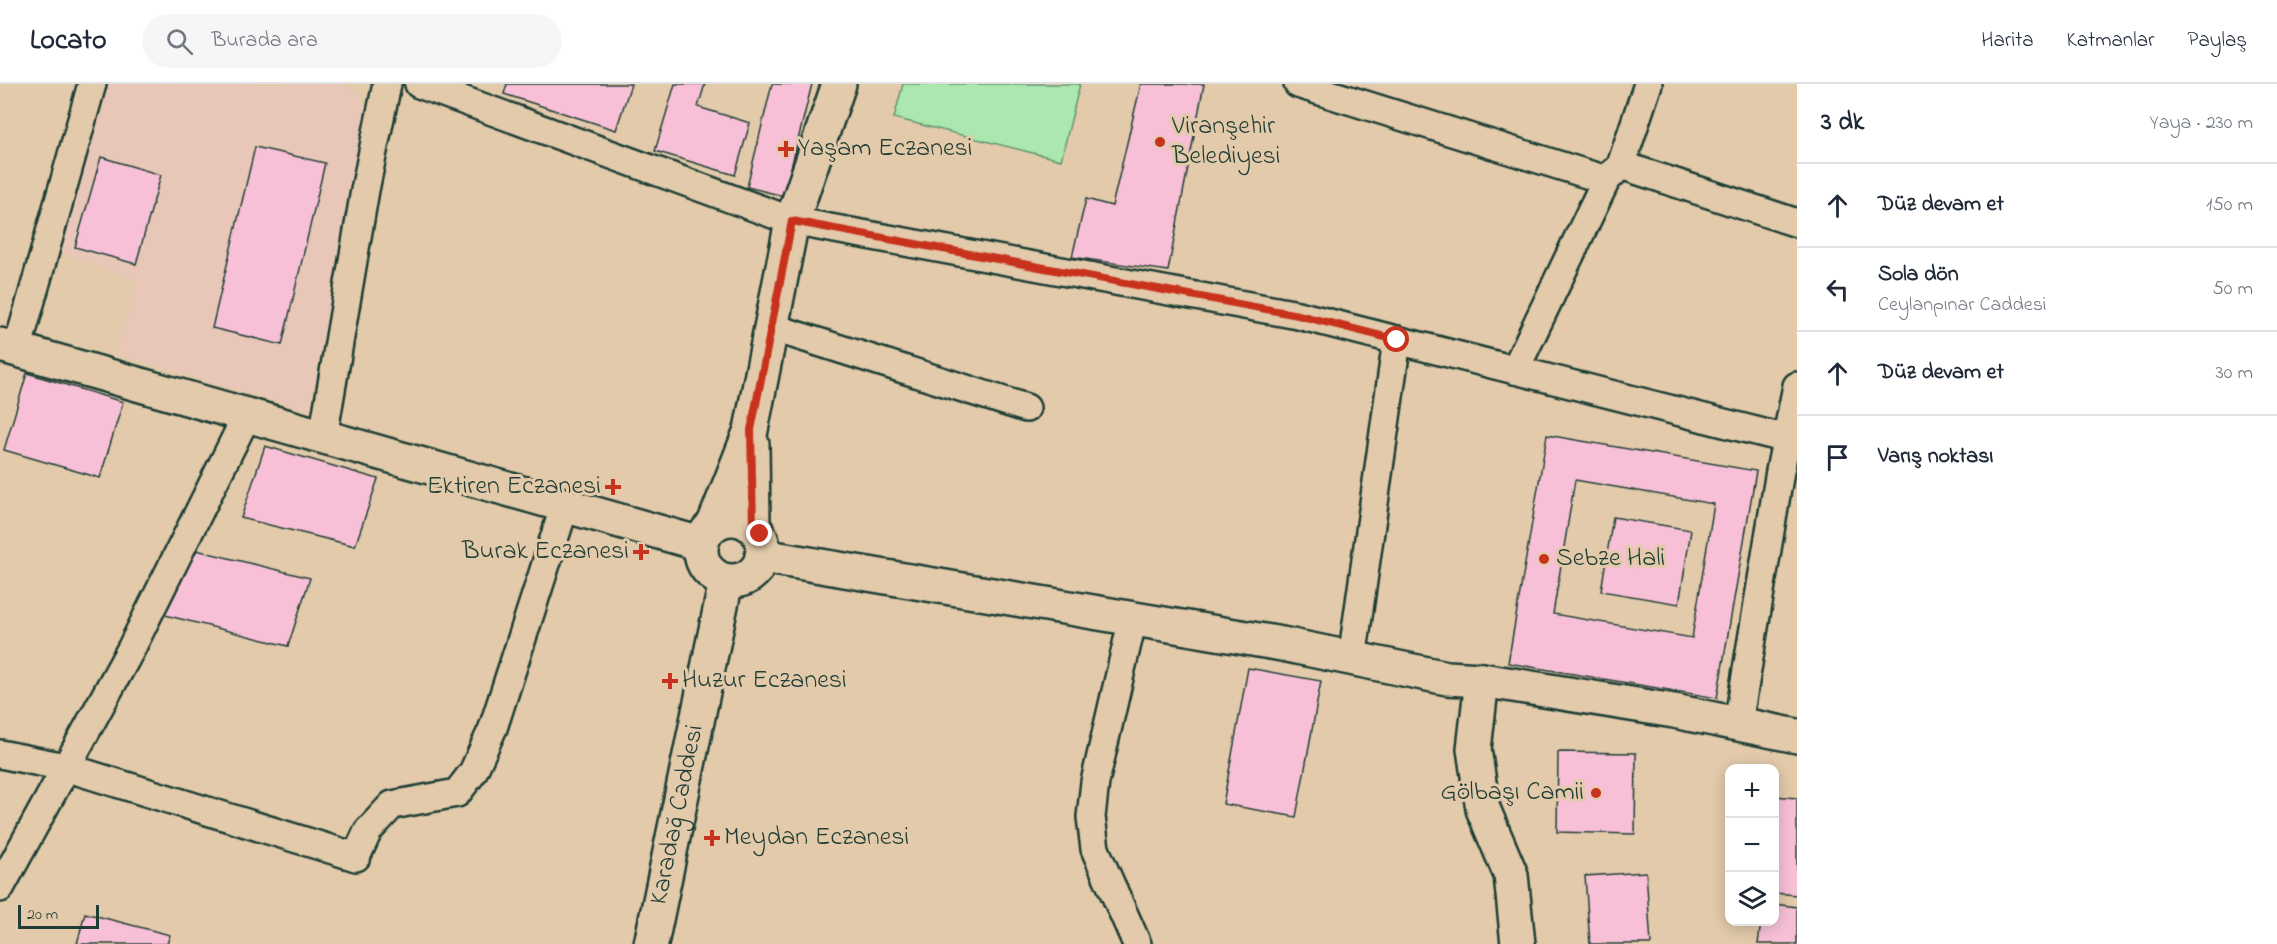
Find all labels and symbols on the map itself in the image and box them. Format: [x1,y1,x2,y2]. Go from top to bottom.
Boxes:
place label: Viranşehir Belediyesi [1171,108,1280,176]
place label: Yaşam Eczanesi [798,130,973,168]
marker: Viranşehir Belediyesi [1153,135,1167,149]
marker: Yaşam Eczanesi [779,142,793,156]
route start [1383,326,1409,352]
place label: Ektiren Eczanesi [427,468,601,506]
marker: Ektiren Eczanesi [606,480,620,494]
route end [746,520,772,546]
place label: Burak Eczanesi [461,533,629,571]
place label: Sebze Hali [1556,540,1665,578]
marker: Burak Eczanesi [634,545,648,559]
marker: Sebze Hali [1537,552,1551,566]
place label: Huzur Eczanesi [682,662,847,700]
marker: Huzur Eczanesi [663,674,677,688]
street label: Karadağ Caddesi [641,721,715,908]
place label: Gölbaşı Camii [1441,774,1584,812]
marker: Gölbaşı Camii [1589,786,1603,800]
place label: Meydan Eczanesi [724,819,909,857]
marker: Meydan Eczanesi [705,831,719,845]
scale bar [18,902,99,930]

